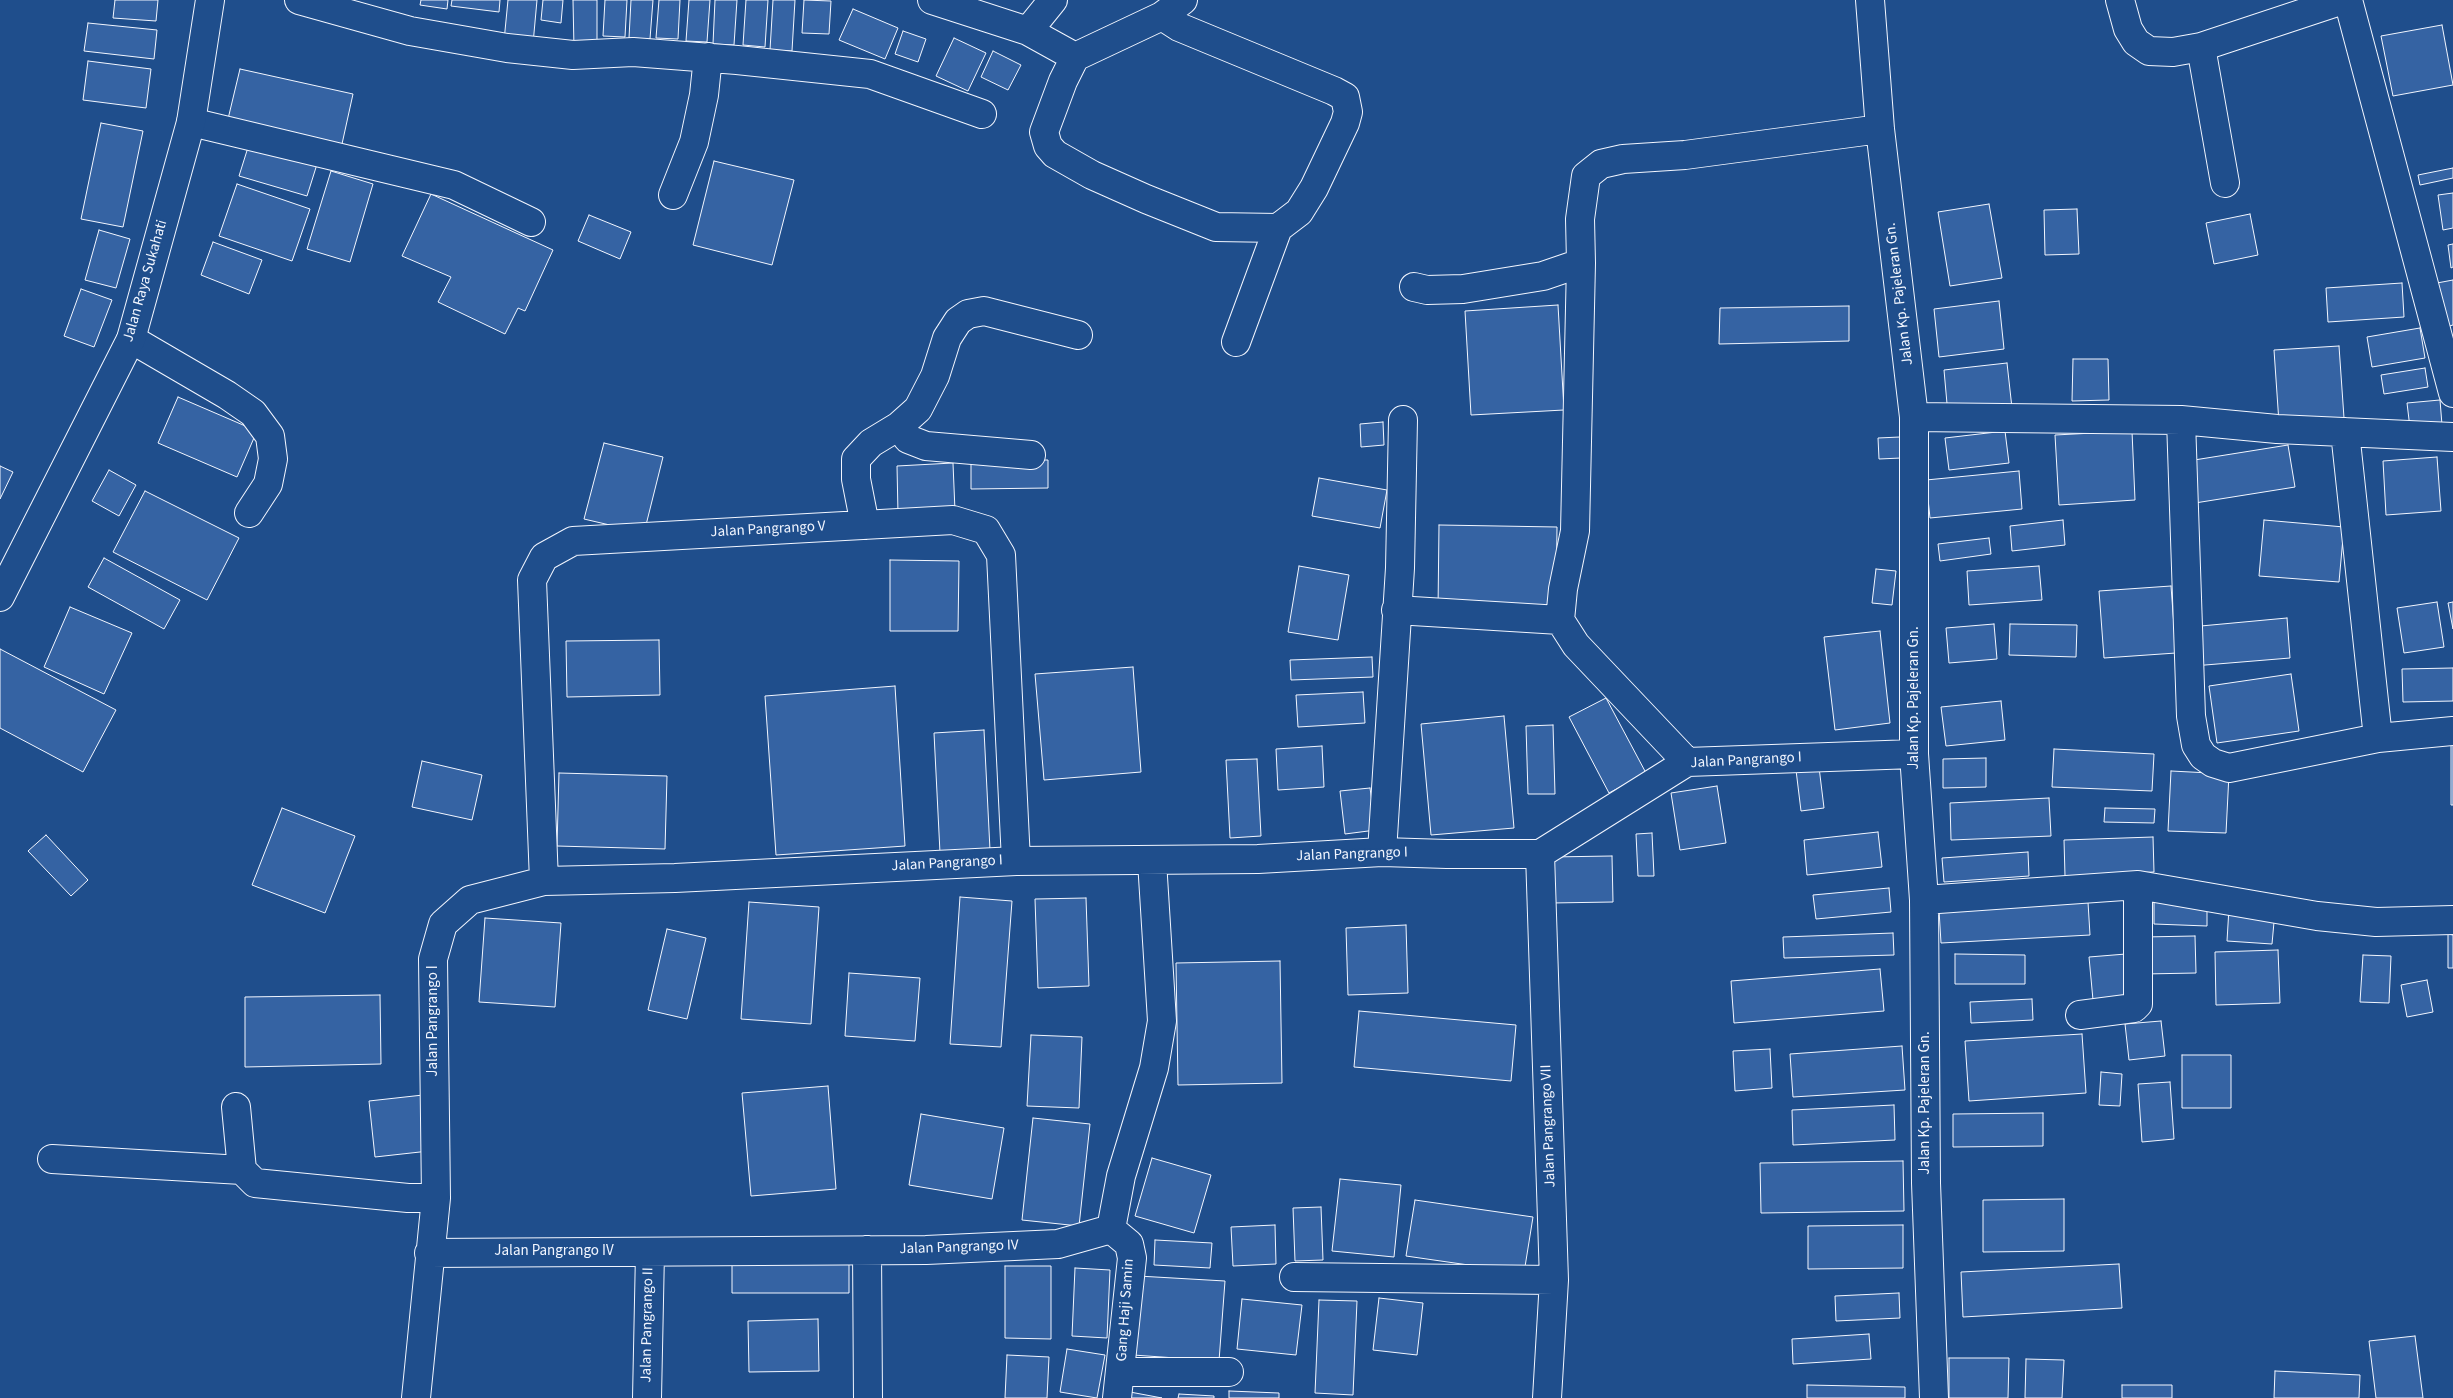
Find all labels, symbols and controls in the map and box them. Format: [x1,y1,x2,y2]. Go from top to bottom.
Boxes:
street label: Jalan Raya Sukahati [120,218,172,344]
street label: Jalan Kp. Pajeleran Gn. [1882,222,1918,366]
street label: Jalan Pangrango V [710,518,826,542]
street label: Jalan Kp. Pajeleran Gn. [1906,626,1924,770]
street label: Jalan Pangrango I [1690,749,1802,773]
street label: Jalan Pangrango I [1296,844,1408,866]
street label: Jalan Pangrango I [891,852,1003,876]
street label: Jalan Pangrango I [425,965,443,1077]
street label: Jalan Kp. Pajeleran Gn. [1917,1031,1935,1175]
street label: Jalan Pangrango VII [1538,1064,1560,1188]
street label: Jalan Pangrango IV [899,1237,1019,1259]
street label: Jalan Pangrango IV [494,1243,614,1261]
street label: Gang Haji Samin [1113,1258,1139,1362]
street label: Jalan Pangrango II [638,1267,658,1383]

